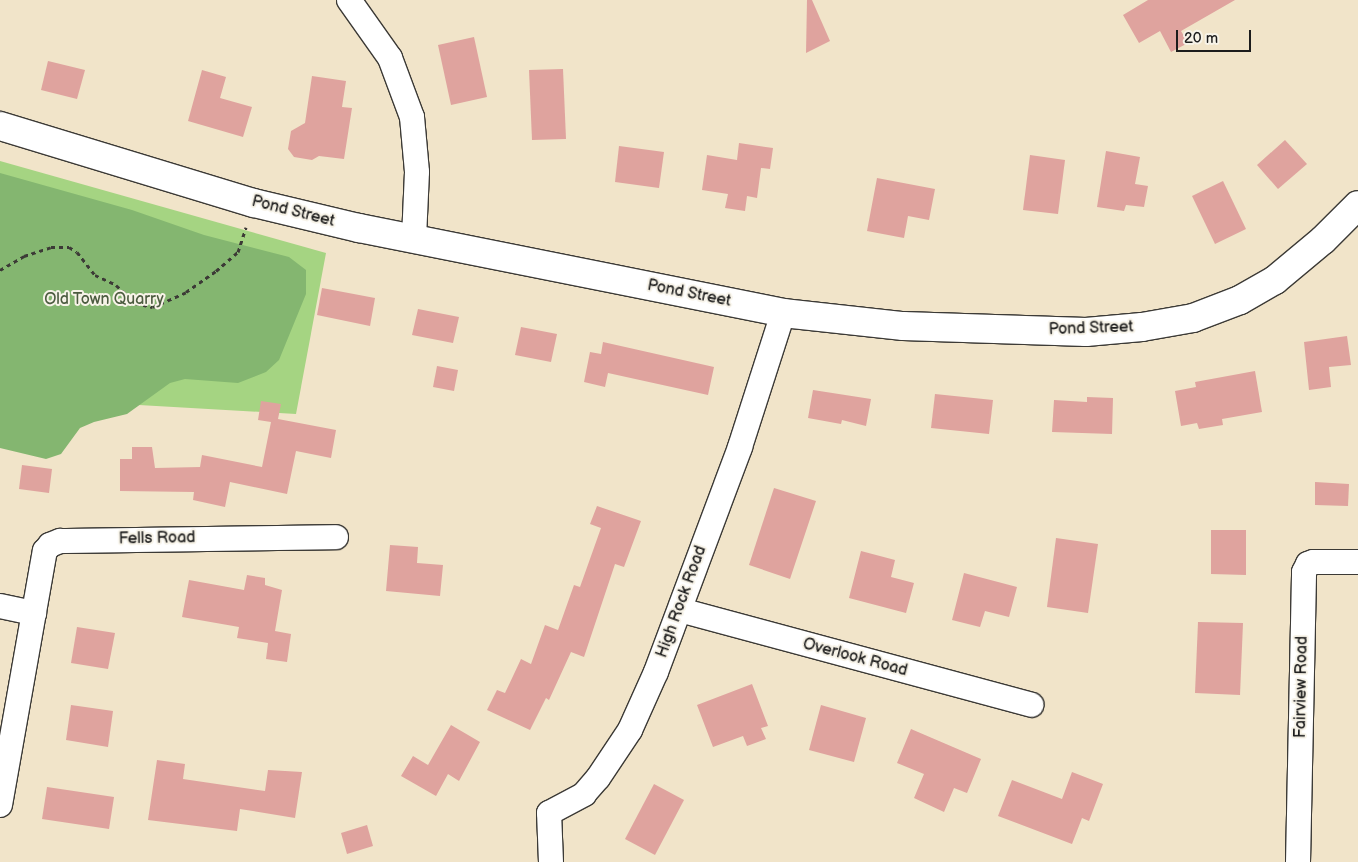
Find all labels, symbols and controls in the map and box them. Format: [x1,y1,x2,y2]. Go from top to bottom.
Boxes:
scale bar [1178,20,1253,52]
text: 20 m [1184,29,1218,48]
street label: Pond Street [249,192,337,232]
street label: Pond Street [645,276,733,312]
park label: Old Town Quarry [44,290,164,310]
street label: Pond Street [1048,318,1134,340]
street label: Fells Road [119,529,195,549]
street label: High Rock Road [653,543,711,661]
street label: Overlook Road [801,635,909,681]
street label: Fairview Road [1292,636,1312,738]

